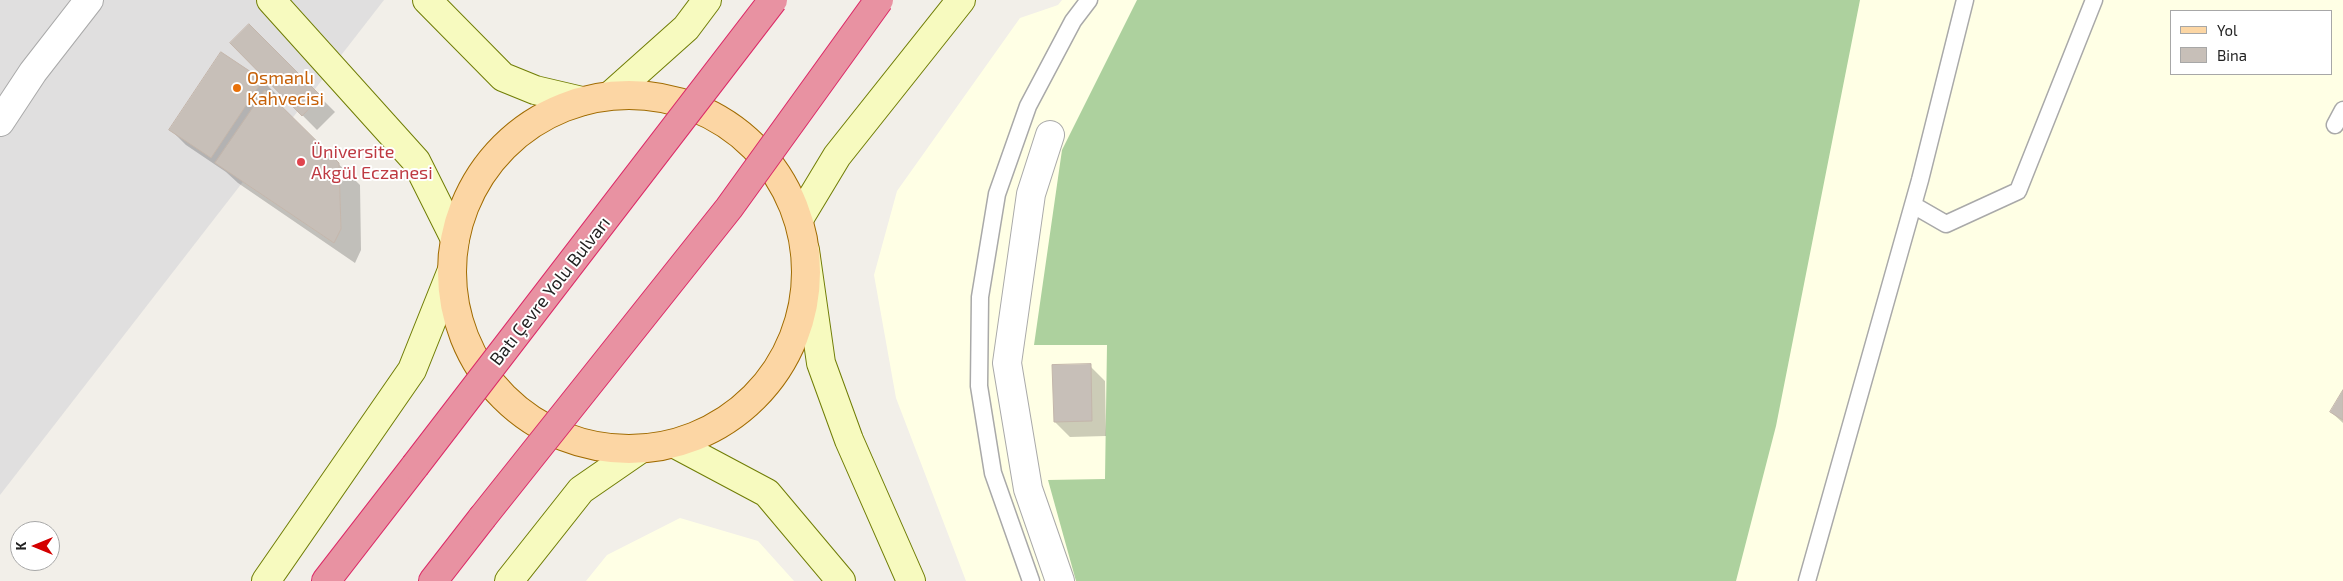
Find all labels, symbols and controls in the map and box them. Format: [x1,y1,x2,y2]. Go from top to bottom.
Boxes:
legend [2170,10,2333,75]
text: Yol [2217,21,2238,39]
text: Bina [2217,46,2247,64]
place label: Osmanlı Kahvecisi [247,67,324,110]
marker: Osmanlı Kahvecisi [231,82,243,94]
place label: Üniversite Akgül Eczanesi [311,141,433,183]
marker: Üniversite Akgül Eczanesi [295,156,307,168]
street label: Batı Çevre Yolu Bulvarı [485,212,615,370]
north arrow [10,521,60,571]
text: K [12,542,29,550]

